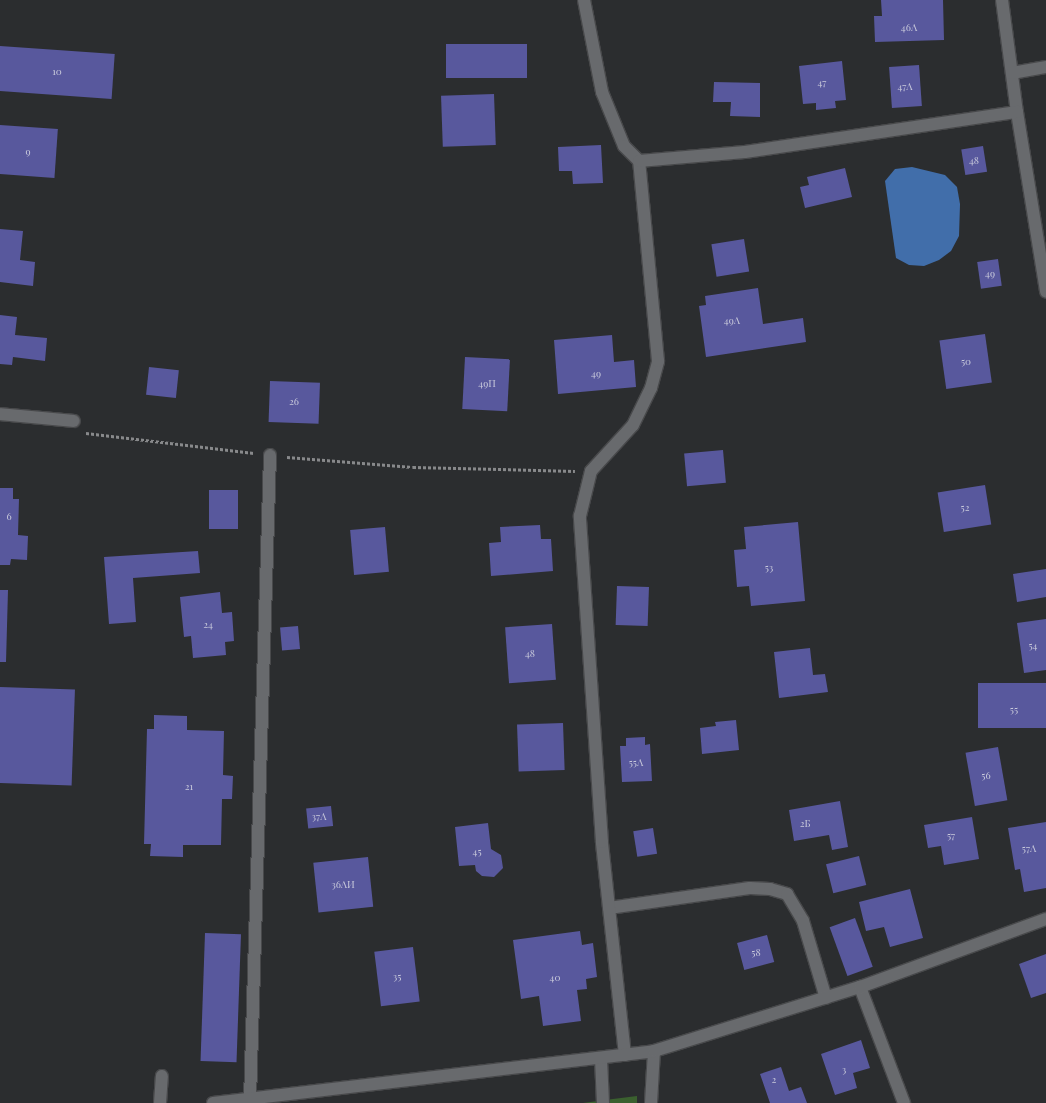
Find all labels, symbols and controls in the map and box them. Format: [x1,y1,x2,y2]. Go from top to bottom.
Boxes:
house number: 46А [901,22,917,34]
house number: 10 [52,66,62,78]
house number: 47 [818,77,826,89]
house number: 47А [897,81,913,93]
house number: 9 [25,146,31,158]
house number: 48 [969,155,979,167]
house number: 49 [985,268,995,280]
house number: 49А [724,315,740,327]
house number: 50 [961,356,971,368]
house number: 49 [591,368,601,380]
house number: 49П [478,378,496,390]
house number: 26 [289,396,299,408]
house number: 52 [961,502,969,514]
house number: 6 [6,511,12,523]
house number: 53 [765,562,773,574]
house number: 24 [203,619,213,631]
house number: 54 [1028,640,1038,652]
house number: 48 [525,648,535,660]
house number: 55 [1010,704,1018,716]
house number: 55А [629,757,643,769]
house number: 56 [981,770,991,782]
house number: 21 [185,781,193,793]
house number: 37А [312,811,326,823]
house number: 2Б [800,818,810,830]
house number: 57 [947,830,955,842]
house number: 57А [1022,843,1036,855]
house number: 45 [472,846,482,858]
house number: 36АИ [331,879,355,891]
house number: 58 [751,947,761,959]
house number: 35 [393,971,401,983]
house number: 40 [550,972,560,984]
house number: 3 [842,1064,846,1076]
house number: 2 [772,1074,776,1086]

